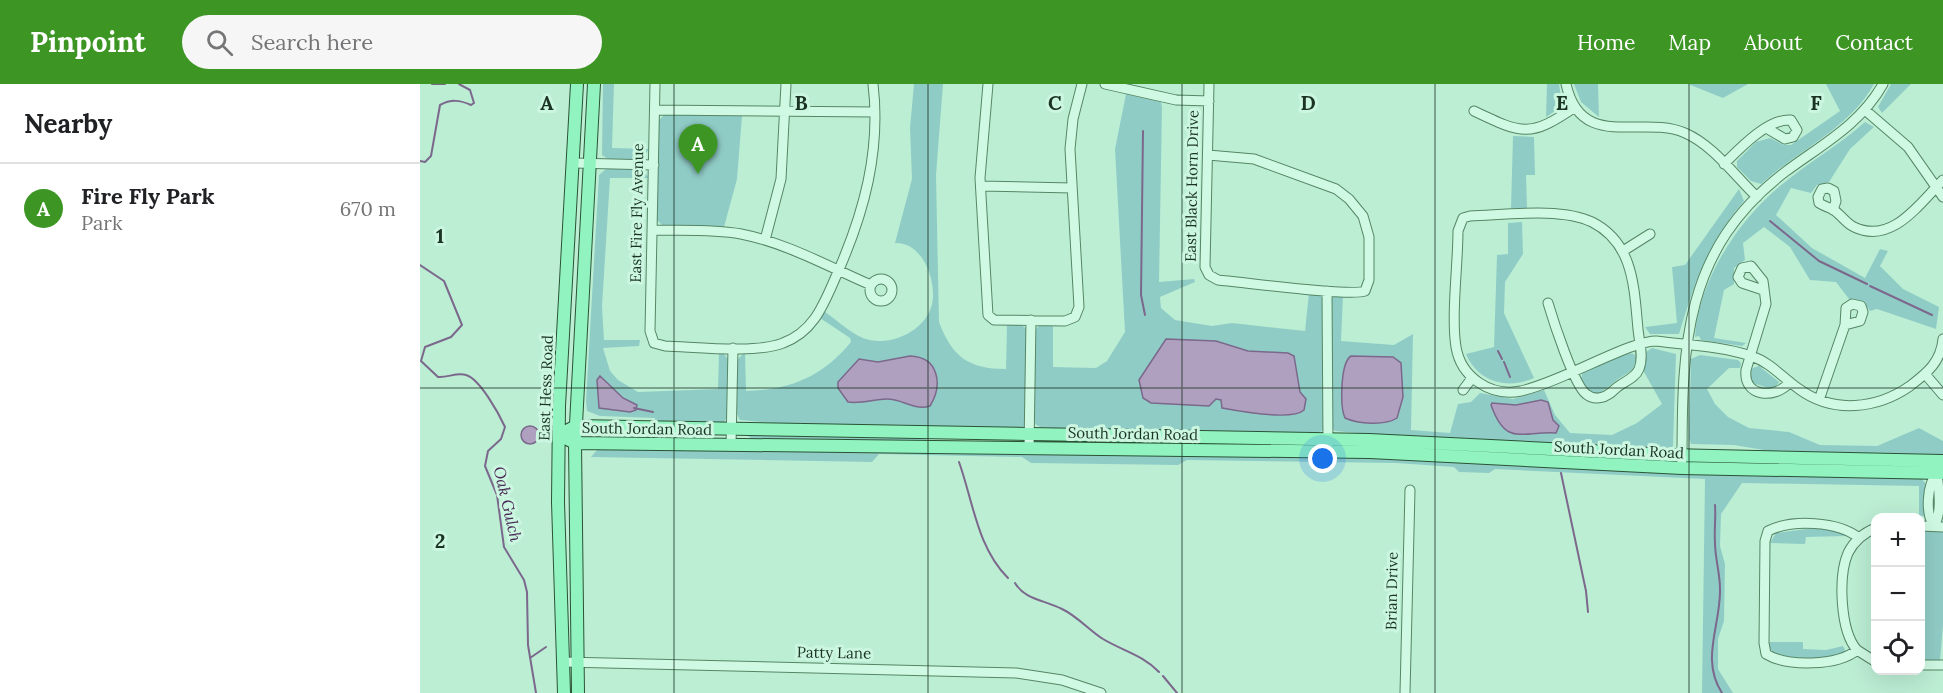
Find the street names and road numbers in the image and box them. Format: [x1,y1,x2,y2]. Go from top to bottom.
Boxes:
street label: East Black Horn Drive [1181,110,1202,262]
street label: East Fire Fly Avenue [626,143,647,283]
street label: East Hess Road [534,335,557,441]
street label: South Jordan Road [582,418,712,439]
street label: South Jordan Road [1068,423,1198,444]
street label: South Jordan Road [1554,437,1685,462]
street label: Brian Drive [1381,552,1402,630]
street label: Patty Lane [797,642,871,663]

